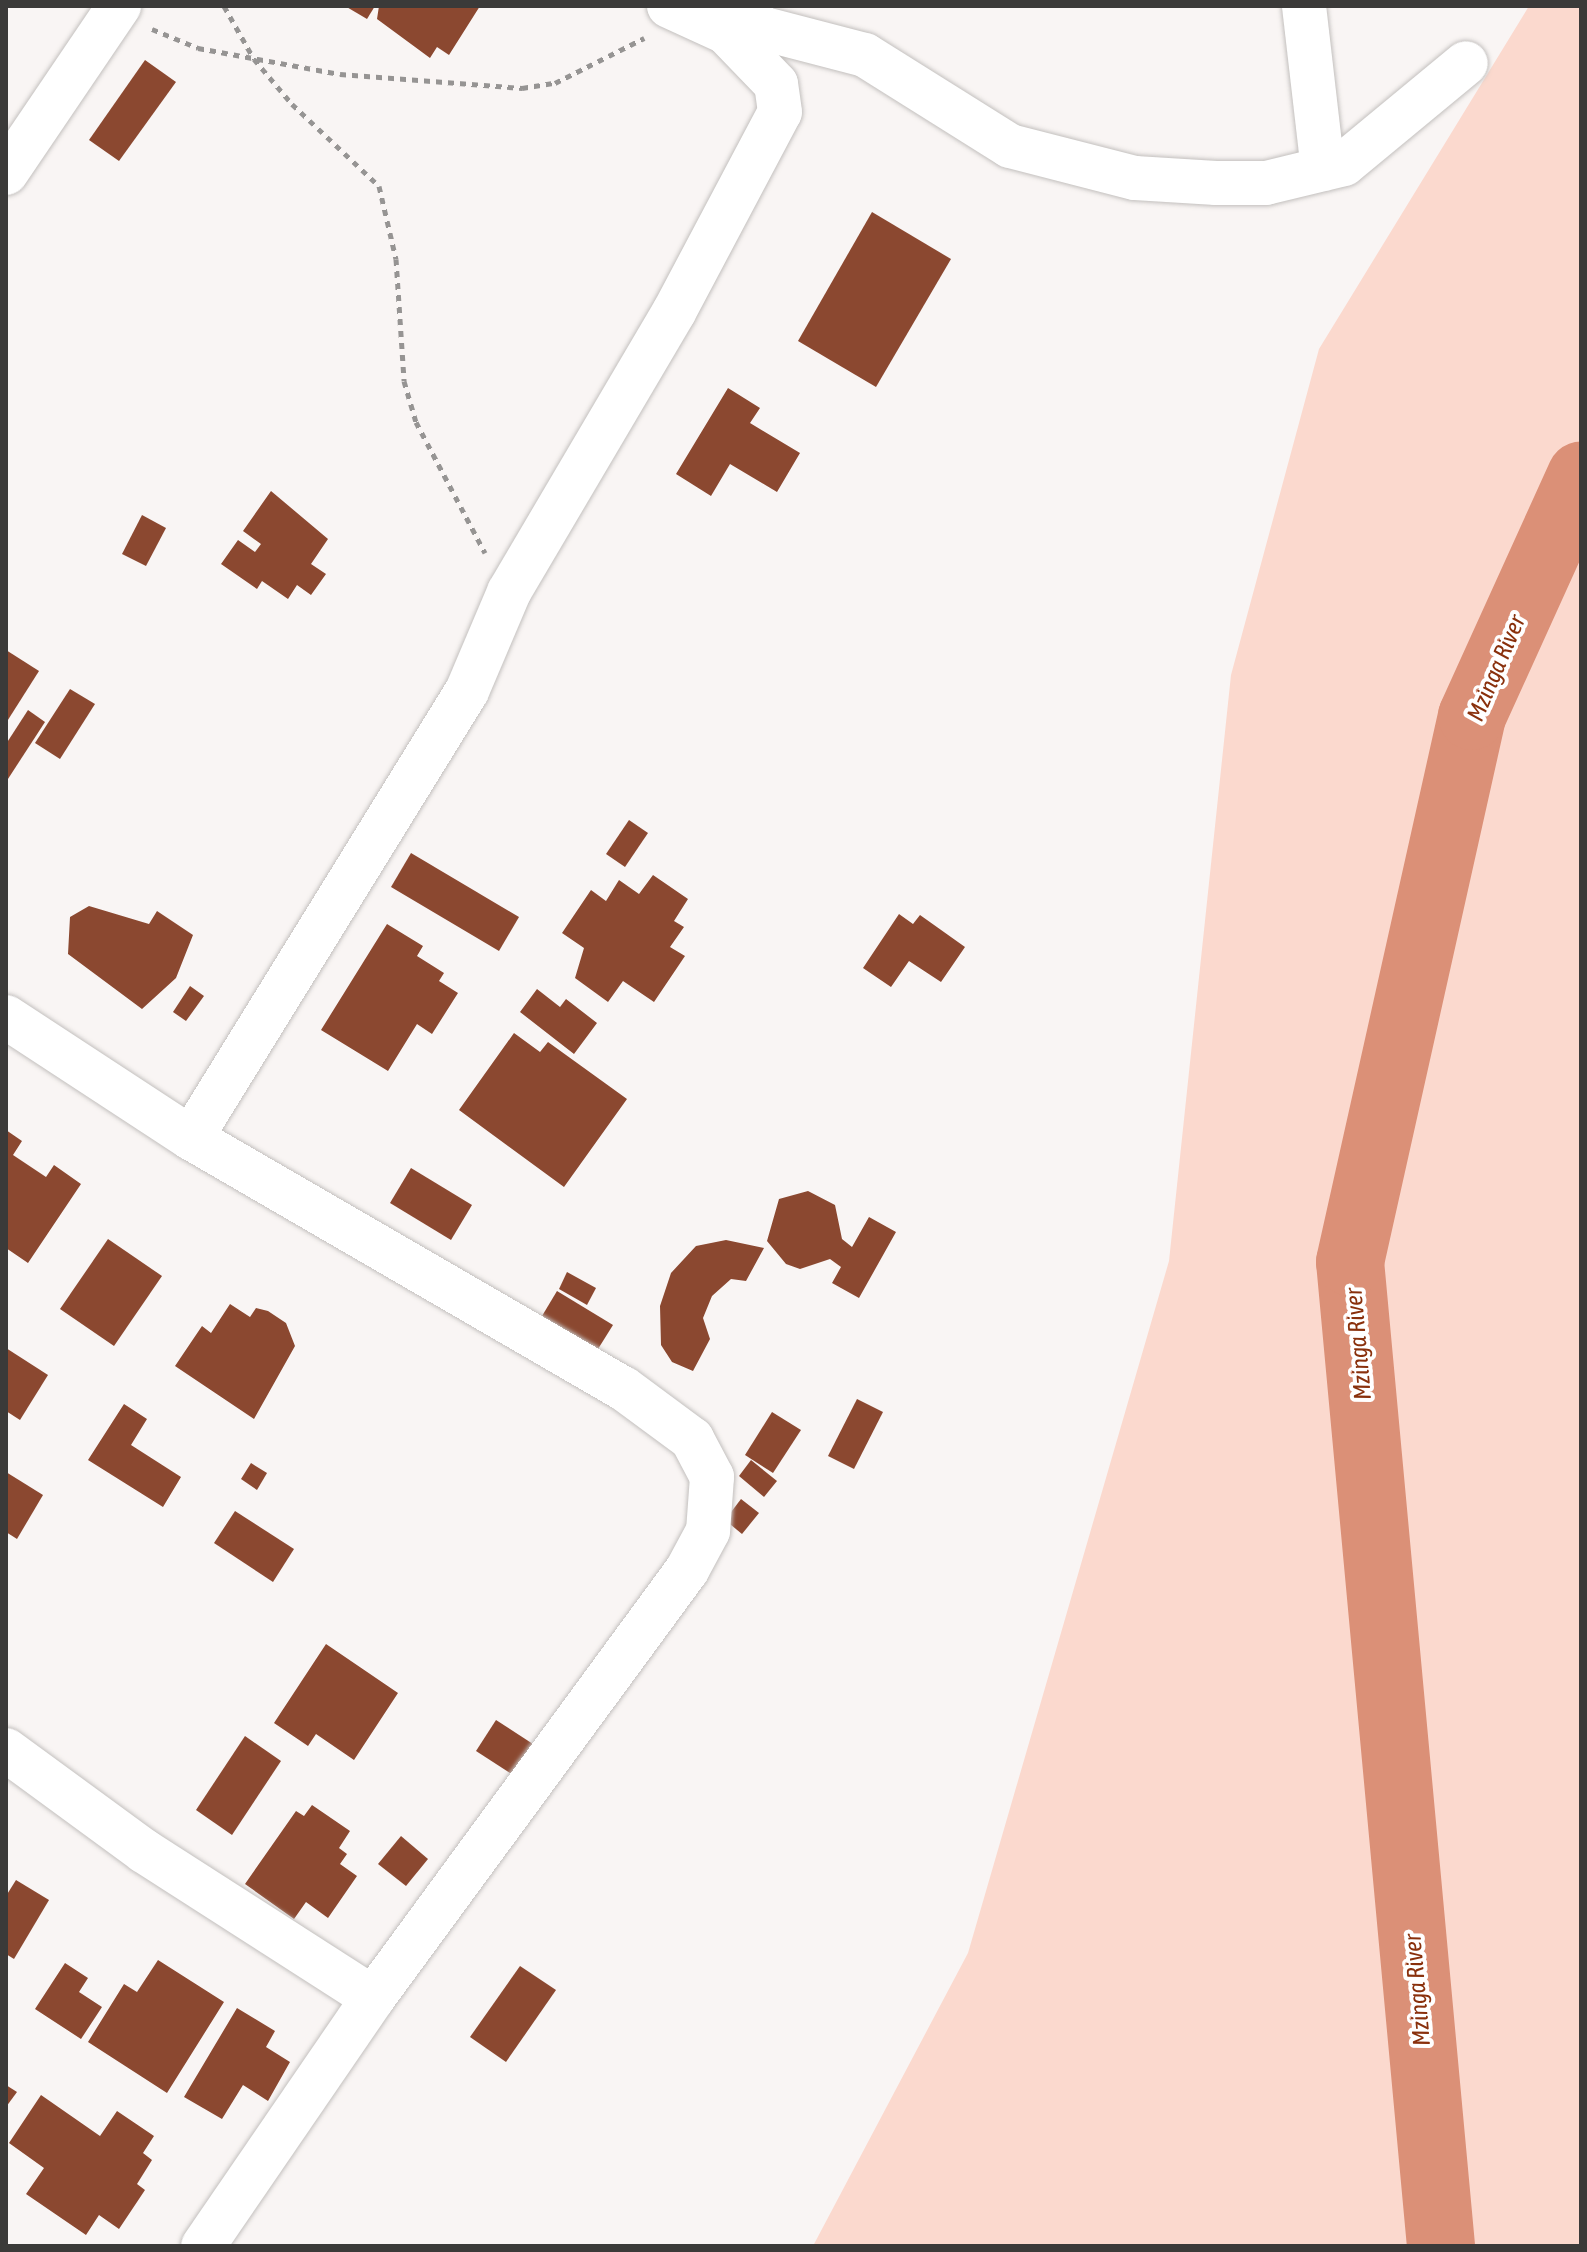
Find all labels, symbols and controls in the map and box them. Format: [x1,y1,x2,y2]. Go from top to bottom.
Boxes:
water label: Mzinga River [1461,611,1531,725]
water label: Mzinga River [1339,1287,1377,1401]
water label: Mzinga River [1398,1933,1436,2047]

